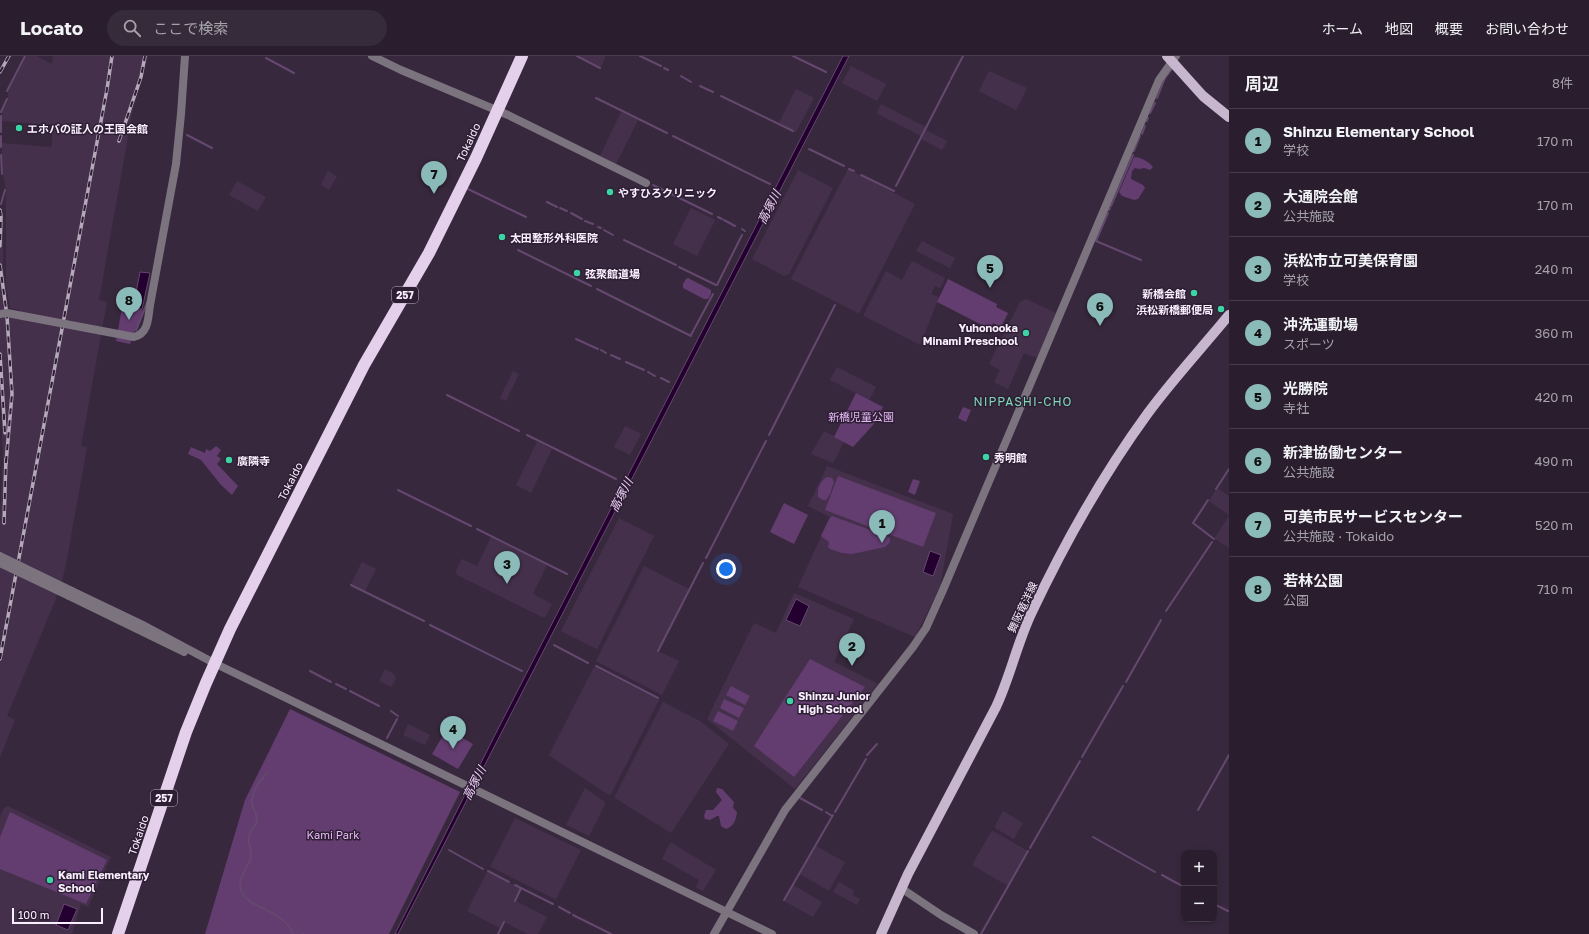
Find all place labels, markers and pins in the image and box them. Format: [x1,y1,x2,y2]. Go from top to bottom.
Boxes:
place label: エホバの証人の王国会館 [27,122,148,135]
marker: エホバの証人の王国会館 [14,123,24,133]
pin: 7 [421,161,447,194]
place label: やすひろクリニック [618,186,717,199]
marker: やすひろクリニック [605,187,615,197]
place label: 太田整形外科医院 [510,231,598,244]
marker: 太田整形外科医院 [497,232,507,242]
pin: 5 [977,255,1003,288]
place label: 弦聚館道場 [585,267,640,280]
marker: 弦聚館道場 [572,268,582,278]
pin: 8 [116,287,142,320]
place label: 新橋会館 [1142,287,1186,300]
marker: 新橋会館 [1189,288,1199,298]
pin: 6 [1087,293,1113,326]
place label: 浜松新橋郵便局 [1136,303,1213,316]
marker: 浜松新橋郵便局 [1216,304,1226,314]
place label: Yuhonooka Minami Preschool [923,321,1018,347]
marker: Yuhonooka Minami Preschool [1021,328,1031,338]
place label: 秀明館 [994,451,1027,464]
marker: 秀明館 [981,452,991,462]
place label: 廣隣寺 [237,454,270,467]
marker: 廣隣寺 [224,455,234,465]
pin: 1 [869,510,895,543]
pin: 3 [494,551,520,584]
pin: 2 [839,633,865,666]
place label: Shinzu Junior High School [798,689,871,715]
marker: Shinzu Junior High School [785,696,795,706]
pin: 4 [440,716,466,749]
place label: Kami Elementary School [58,868,150,894]
marker: Kami Elementary School [45,875,55,885]

